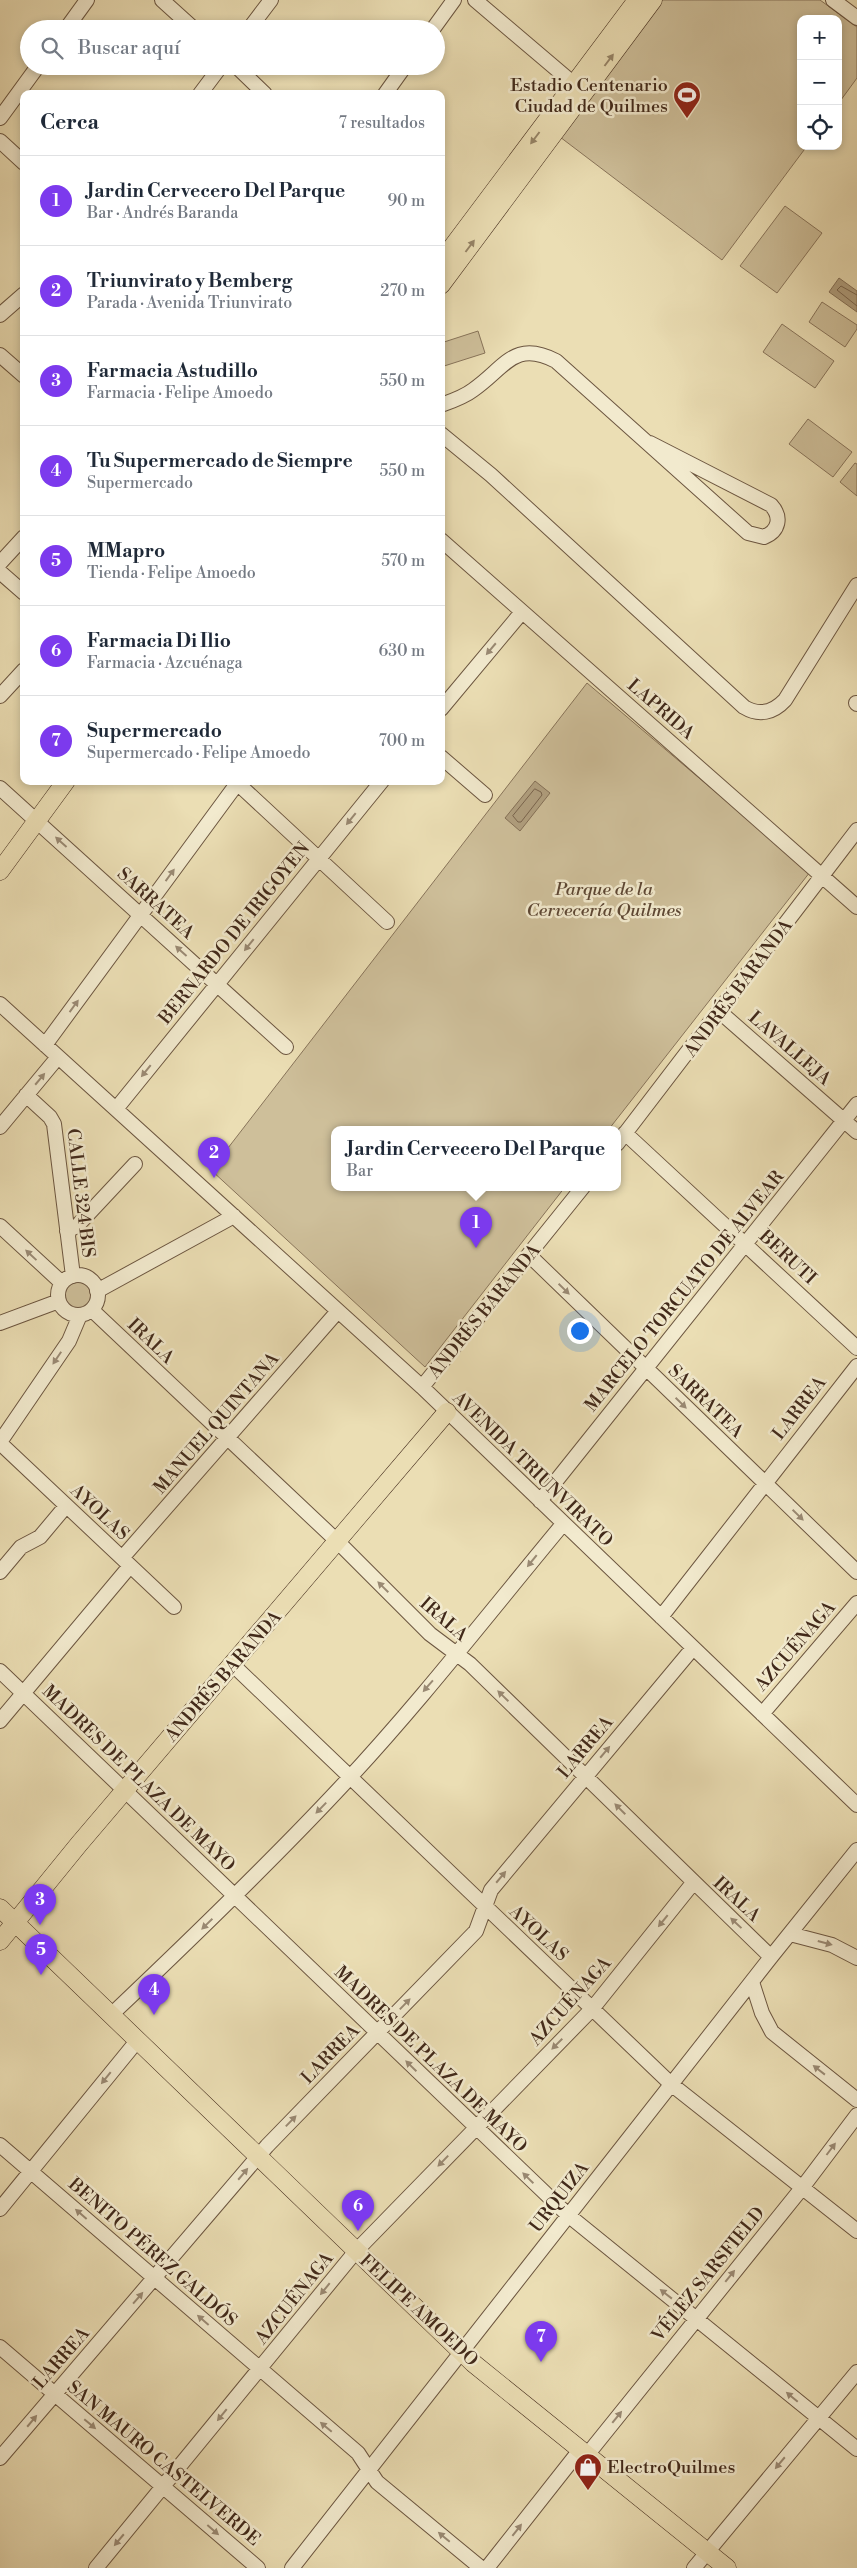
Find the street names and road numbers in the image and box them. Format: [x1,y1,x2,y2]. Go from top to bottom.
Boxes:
street label: LAPRIDA [622,674,700,745]
street label: BERNARDO DE IRIGOYEN [153,837,315,1030]
street label: SARRATEA [112,863,200,945]
street label: ANDRÉS BARANDA [678,914,798,1063]
street label: LAVALLEJA [744,1006,836,1091]
street label: CALLE 324 BIS [61,1127,100,1259]
street label: MARCELO TORCUATO DE ALVEAR [580,1166,789,1417]
street label: BERUTI [754,1224,821,1290]
street label: ANDRÉS BARANDA [422,1239,546,1384]
street label: IRALA [122,1314,179,1370]
street label: MANUEL QUINTANA [149,1347,285,1499]
street label: SARRATEA [663,1360,749,1444]
street label: LARREA [767,1371,832,1445]
street label: AVENIDA TRIUNVIRATO [447,1386,618,1552]
street label: AYOLAS [65,1479,134,1545]
street label: IRALA [415,1592,473,1647]
street label: AZCUÉNAGA [749,1596,841,1697]
street label: ANDRÉS BARANDA [159,1605,287,1747]
street label: MADRES DE PLAZA DE MAYO [37,1680,240,1877]
street label: LARREA [553,1711,619,1783]
street label: IRALA [708,1872,766,1927]
street label: AYOLAS [504,1900,573,1966]
street label: AZCUÉNAGA [524,1952,617,2051]
street label: MADRES DE PLAZA DE MAYO [329,1961,532,2158]
street label: LARREA [296,2019,365,2089]
street label: URQUIZA [525,2157,594,2237]
street label: BENITO PÉREZ GALDÓS [63,2172,242,2332]
street label: VÉLEZ SARSFIELD [646,2202,770,2347]
street label: AZCUÉNAGA [250,2247,339,2350]
street label: FELIPE AMOEDO [354,2249,483,2371]
street label: LARREA [28,2322,95,2394]
street label: SAN MAURO CASTELVERDE [62,2376,265,2551]

